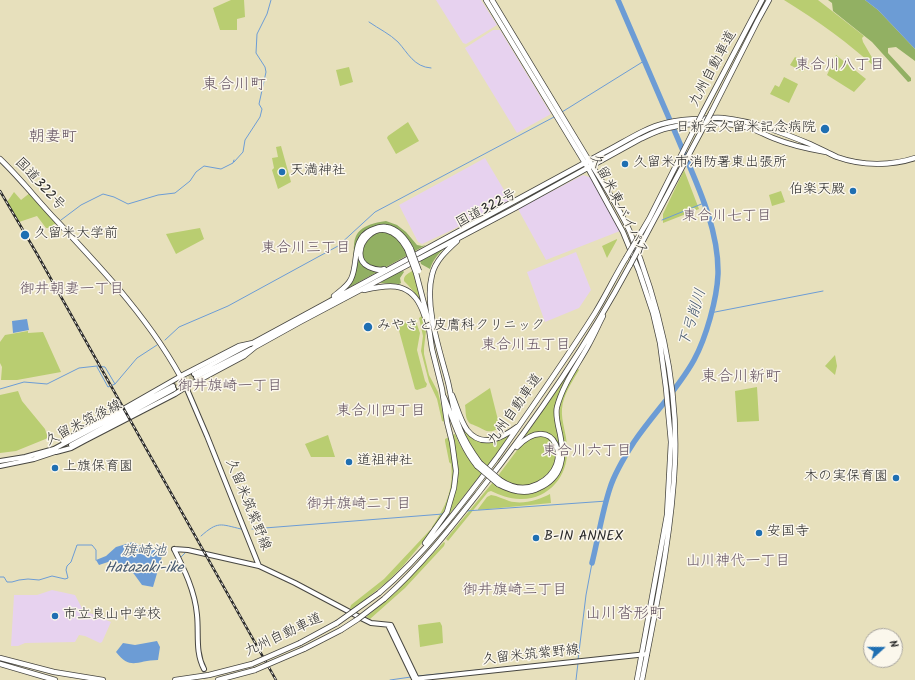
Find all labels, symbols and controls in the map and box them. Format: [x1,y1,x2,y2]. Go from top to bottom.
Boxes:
street label: 九州自動車道 [687,28,741,110]
district label: 東合川八丁目 [795,57,885,75]
district label: 東合川町 [202,76,266,96]
place label: 日新会久留米記念病院 [676,121,816,137]
marker: 日新会久留米記念病院 [819,123,831,135]
district label: 朝妻町 [29,128,77,148]
street label: 久留米東バイパス [585,151,651,259]
street label: 国道322号 [10,155,68,215]
place label: 久留米市消防署東出張所 [633,156,787,172]
marker: 久留米市消防署東出張所 [620,159,630,169]
place label: 天満神社 [290,164,346,180]
marker: 天満神社 [277,167,287,177]
place label: 伯楽天殿 [789,183,845,199]
marker: 伯楽天殿 [848,186,858,196]
street label: 国道322号 [454,187,520,233]
district label: 東合川七丁目 [682,208,772,226]
place label: 久留米大学前 [34,227,118,243]
marker: 久留米大学前 [19,229,31,241]
district label: 東合川三丁目 [261,240,351,258]
district label: 御井朝妻一丁目 [20,281,124,299]
water label: 下弓削川 [677,287,711,349]
place label: みやさと皮膚科クリニック [377,319,545,335]
marker: みやさと皮膚科クリニック [362,321,374,333]
district label: 東合川五丁目 [481,337,571,355]
district label: 東合川新町 [701,368,781,388]
street label: 九州自動車道 [485,371,547,449]
district label: 御井旗崎一丁目 [178,378,282,396]
street label: 久留米筑後線 [43,397,125,451]
district label: 東合川四丁目 [336,403,426,421]
district label: 東合川六丁目 [542,443,632,461]
place label: 道祖神社 [357,454,413,470]
street label: 久留米筑紫野線 [221,456,273,554]
marker: 道祖神社 [344,457,354,467]
place label: 上旗保育園 [63,460,133,476]
marker: 上旗保育園 [50,463,60,473]
place label: 木の実保育園 [804,470,888,486]
marker: 木の実保育園 [891,473,901,483]
district label: 御井旗崎二丁目 [307,496,411,514]
place label: 安国寺 [767,525,809,541]
marker: 安国寺 [754,528,764,538]
place label: B-IN ANNEX [544,530,623,546]
marker: B-IN ANNEX [531,533,541,543]
water label: 旗崎池 Hatazaki-ike [105,543,183,578]
district label: 山川神代一丁目 [686,553,790,571]
district label: 御井旗崎三丁目 [463,582,567,600]
district label: 山川沓形町 [585,605,665,625]
place label: 市立良山中学校 [63,608,161,624]
marker: 市立良山中学校 [50,611,60,621]
street label: 九州自動車道 [242,611,326,661]
north arrow [863,628,903,668]
text: N [884,638,903,651]
street label: 久留米筑紫野線 [481,643,581,669]

